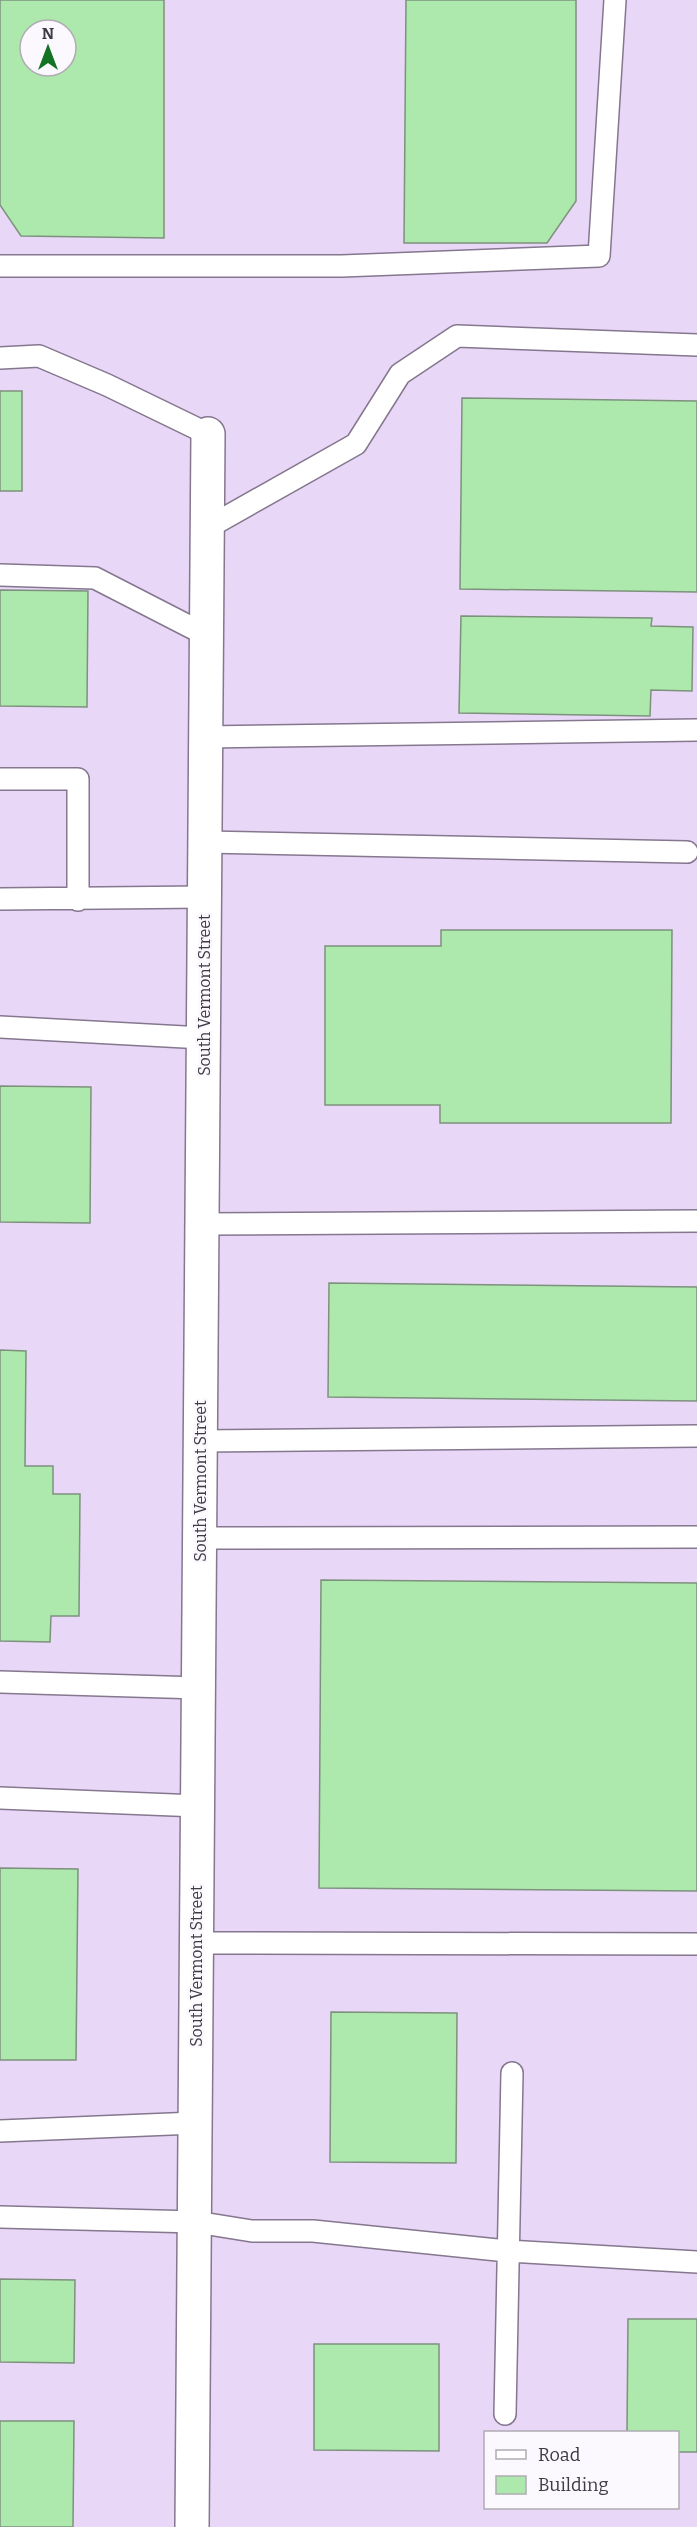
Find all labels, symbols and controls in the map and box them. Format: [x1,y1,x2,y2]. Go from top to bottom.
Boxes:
north arrow [18,18,78,78]
text: N [42,24,54,43]
street label: South Vermont Street [195,914,214,1076]
street label: South Vermont Street [191,1400,210,1562]
street label: South Vermont Street [187,1885,206,2047]
legend [484,2431,679,2509]
text: Road [538,2444,581,2466]
text: Building [538,2474,609,2496]

